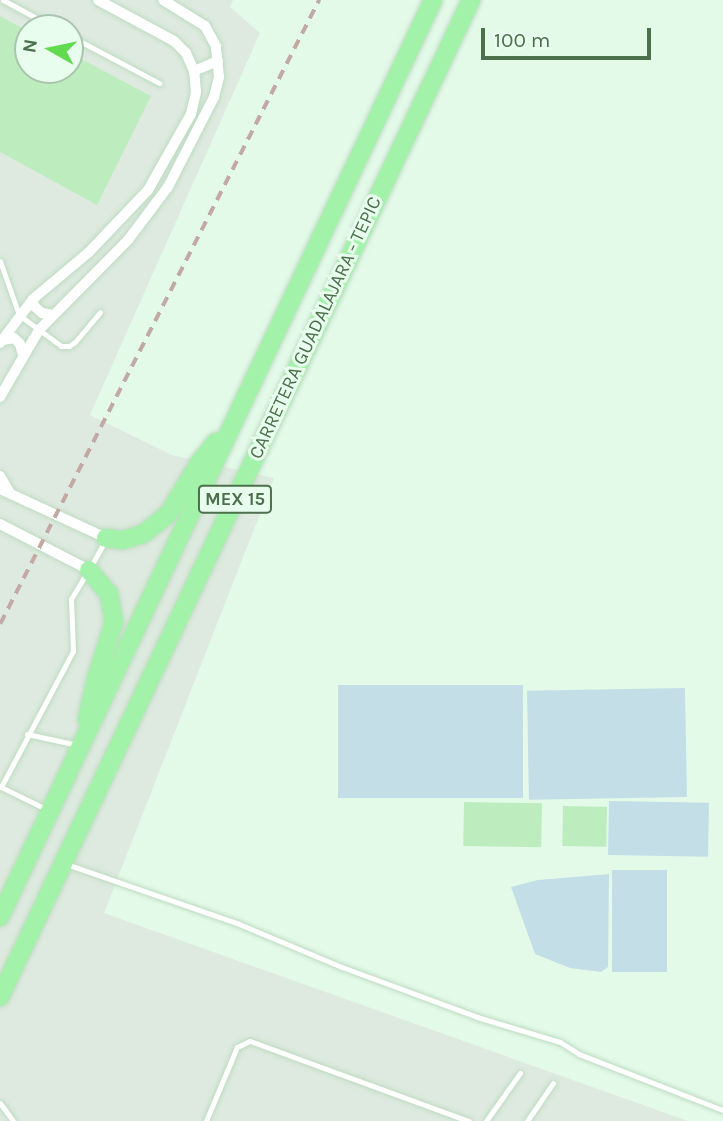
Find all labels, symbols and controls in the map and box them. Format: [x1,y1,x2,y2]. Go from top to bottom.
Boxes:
north arrow [14,14,84,84]
scale bar [485,14,655,58]
text: 100 m [494,28,551,52]
text: N [18,38,42,54]
street label: CARRETERA GUADALAJARA - TEPIC [245,193,387,463]
road number: MEX 15 [196,485,274,514]

